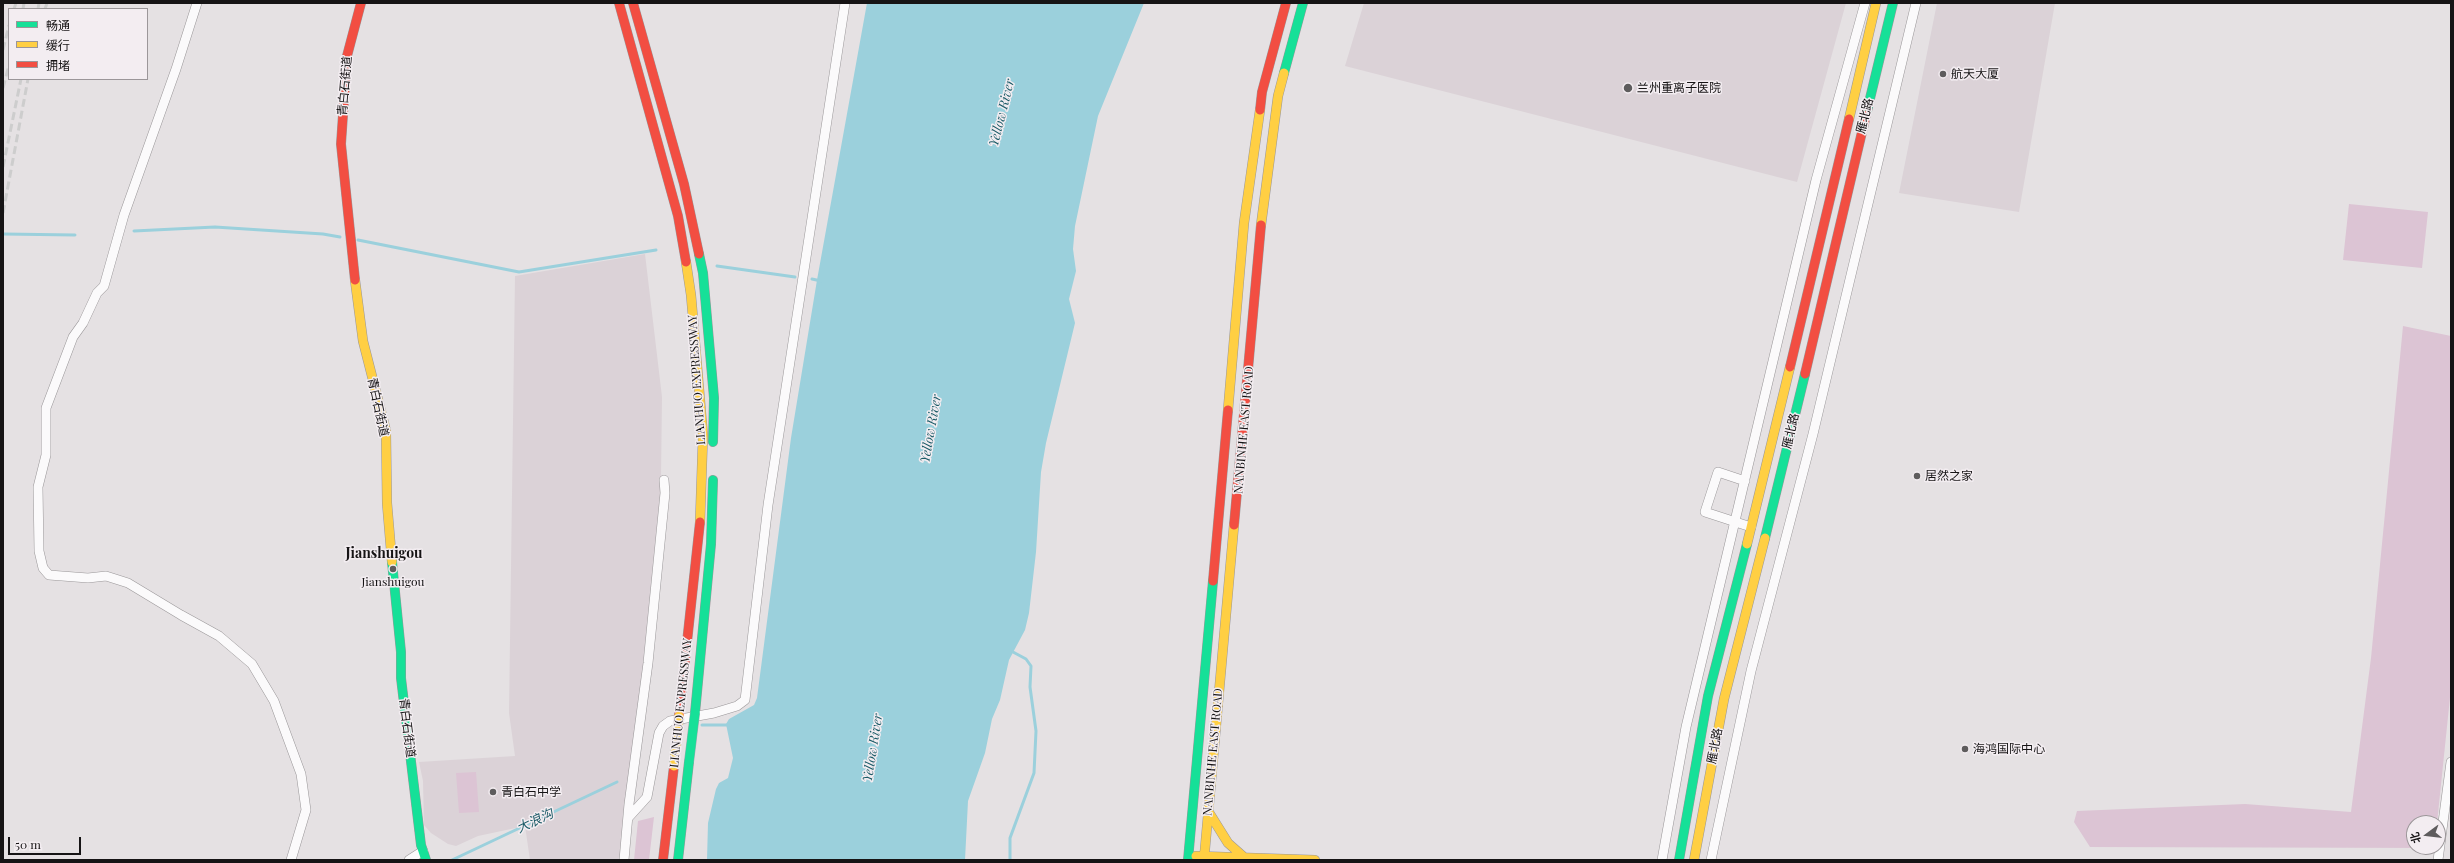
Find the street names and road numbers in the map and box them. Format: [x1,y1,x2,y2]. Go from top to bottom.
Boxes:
street label: 青白石街道 [335,55,355,117]
street label: 雁北路 [1854,97,1876,135]
street label: LIANHUO EXPRESSWAY [685,315,709,445]
street label: NANBINHE EAST ROAD [1231,366,1257,494]
street label: 青白石街道 [365,376,391,438]
street label: 雁北路 [1780,412,1802,450]
street label: LIANHUO EXPRESSWAY [667,638,695,768]
street label: NANBINHE EAST ROAD [1200,688,1226,816]
street label: 青白石街道 [396,697,418,759]
street label: 雁北路 [1704,727,1726,765]

